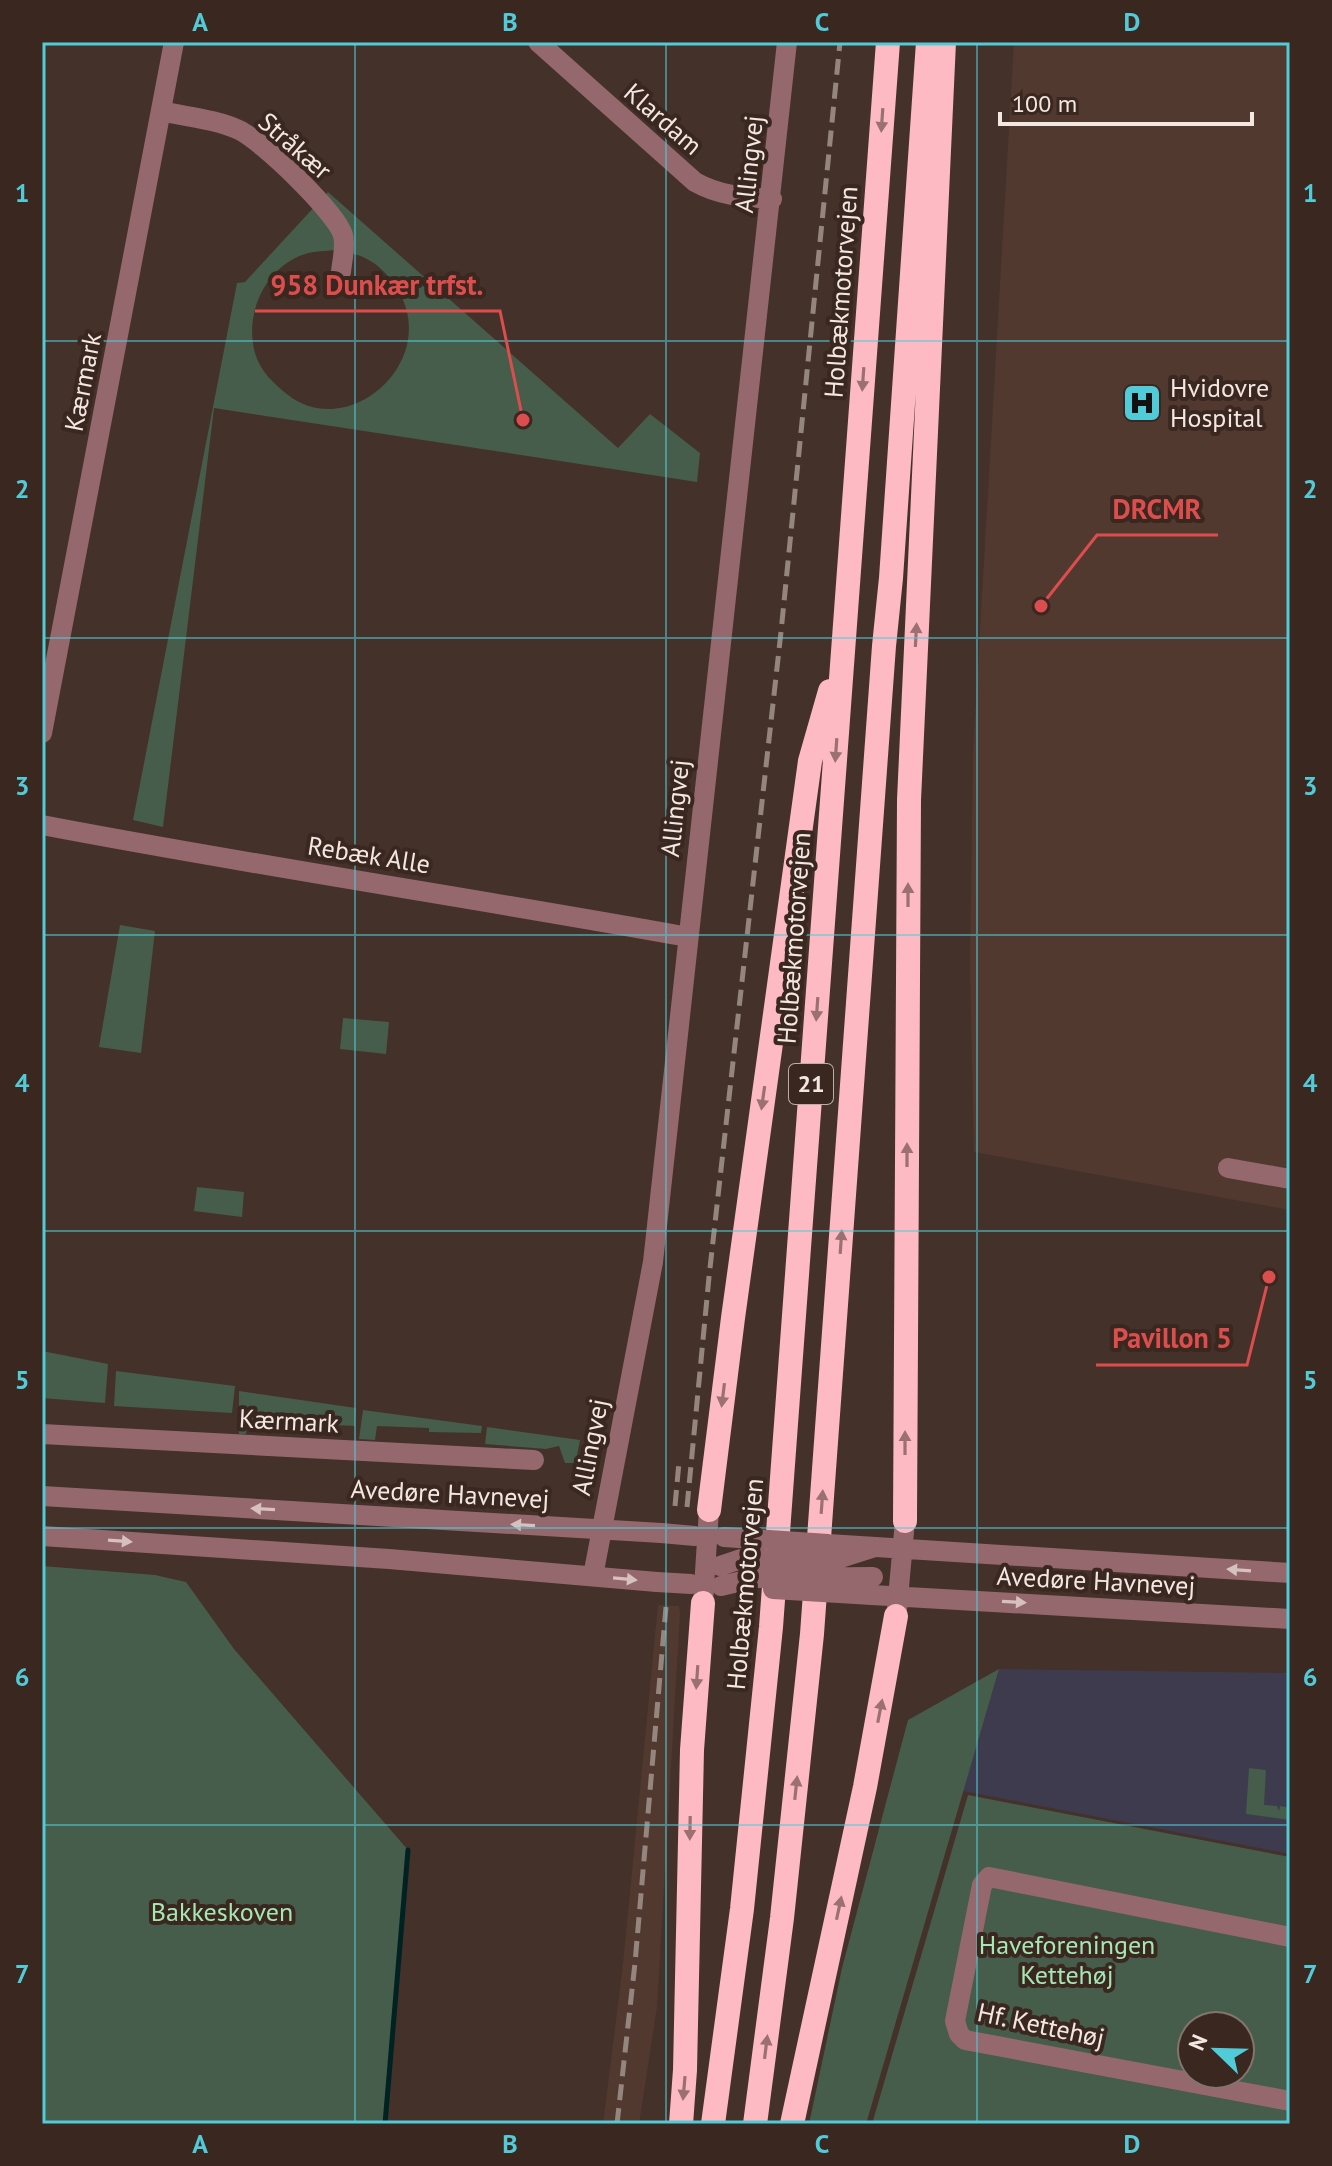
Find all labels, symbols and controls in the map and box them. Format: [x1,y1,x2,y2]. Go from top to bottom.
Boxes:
text: A [192,5,208,38]
text: B [502,5,518,38]
text: C [815,5,829,38]
text: D [1124,5,1140,38]
street label: Klardam [617,76,709,162]
scale bar [1000,76,1252,126]
text: 100 m [1012,88,1077,119]
street label: Stråkær [252,105,339,187]
one-way arrow [875,108,888,133]
street label: Allingvej [727,114,770,214]
text: 1 [15,176,29,209]
text: 1 [1303,176,1317,209]
street label: Holbækmotorvejen [817,185,864,399]
callout: 958 Dunkær trfst. [255,259,500,311]
text: 958 Dunkær trfst. [271,266,483,303]
street label: Kærmark [57,329,108,434]
one-way arrow [856,367,869,392]
place label: Hvidovre Hospital [1170,371,1269,434]
hospital icon: Hvidovre Hospital [1121,382,1163,424]
text: 2 [15,472,29,505]
text: 2 [1303,472,1317,505]
callout: DRCMR [1097,483,1218,535]
text: DRCMR [1113,490,1202,527]
one-way arrow [910,622,923,647]
one-way arrow [829,738,842,763]
street label: Allingvej [653,758,696,858]
text: 3 [15,769,29,802]
text: 3 [1303,769,1317,802]
street label: Rebæk Alle [305,829,433,880]
street label: Holbækmotorvejen [770,831,817,1045]
one-way arrow [902,882,914,907]
one-way arrow [810,997,823,1022]
road number: 21 [789,1064,833,1104]
text: 4 [15,1066,30,1099]
text: 4 [1303,1066,1318,1099]
one-way arrow [756,1086,769,1111]
one-way arrow [901,1142,913,1167]
one-way arrow [835,1229,848,1254]
callout: Pavillon 5 [1096,1313,1247,1365]
text: Pavillon 5 [1112,1319,1232,1356]
text: 5 [15,1363,29,1396]
text: 5 [1303,1363,1317,1396]
one-way arrow [716,1383,729,1408]
street label: Allingvej [564,1396,615,1498]
street label: Kærmark [238,1401,340,1440]
one-way arrow [899,1430,911,1455]
street label: Avedøre Havnevej [350,1472,550,1515]
street label: Holbækmotorvejen [719,1477,770,1691]
one-way arrow [816,1489,829,1514]
one-way arrow [250,1502,275,1515]
one-way arrow [510,1518,535,1531]
one-way arrow [108,1535,133,1548]
street label: Avedøre Havnevej [996,1559,1196,1602]
one-way arrow [1226,1563,1251,1576]
one-way arrow [613,1572,638,1585]
one-way arrow [1002,1596,1027,1609]
text: 6 [15,1660,29,1693]
text: 6 [1303,1660,1317,1693]
one-way arrow [690,1664,703,1689]
one-way arrow [874,1698,886,1723]
one-way arrow [789,1776,802,1801]
one-way arrow [684,1816,697,1841]
park label: Bakkeskoven [151,1895,293,1928]
one-way arrow [833,1895,846,1920]
park label: Haveforeningen Kettehøj [979,1928,1155,1991]
text: 7 [15,1957,29,1990]
text: 7 [1303,1957,1317,1990]
street label: Hf. Kettehøj [975,1995,1108,2054]
north arrow [1176,2010,1256,2090]
text: N [1182,2030,1213,2054]
one-way arrow [759,2034,772,2059]
one-way arrow [677,2076,690,2101]
text: A [192,2127,208,2160]
text: B [502,2127,518,2160]
text: C [815,2127,829,2160]
text: D [1124,2127,1140,2160]

